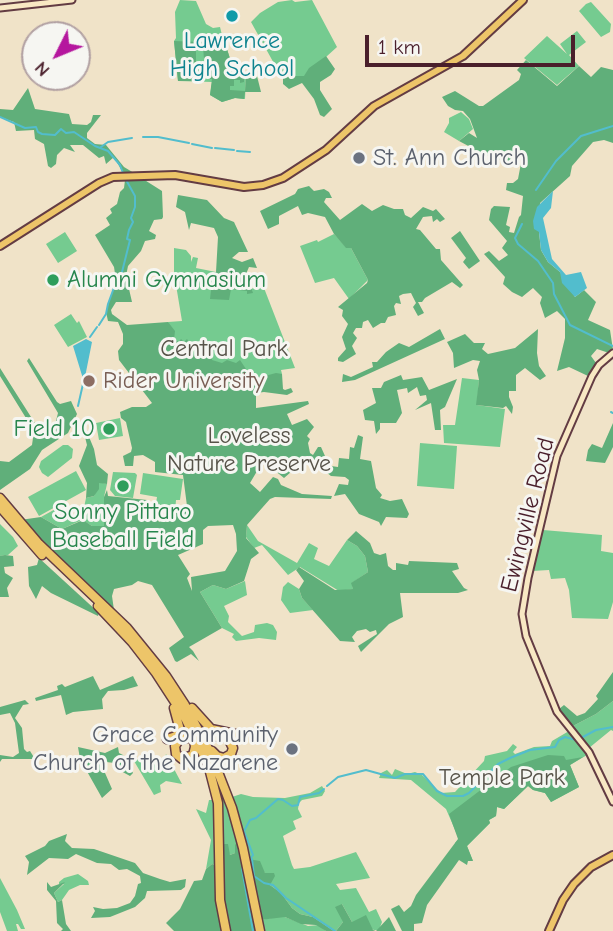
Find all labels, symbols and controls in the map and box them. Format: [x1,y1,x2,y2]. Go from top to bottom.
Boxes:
marker: Lawrence High School [224,8,240,24]
north arrow [21,21,91,91]
scale bar [368,21,578,65]
place label: Lawrence High School [170,27,294,83]
text: 1 km [378,35,421,59]
text: N [30,57,54,81]
place label: St. Ann Church [373,144,526,172]
marker: St. Ann Church [351,150,367,166]
place label: Alumni Gymnasium [67,266,266,294]
marker: Alumni Gymnasium [45,272,61,288]
park label: Central Park [160,335,288,363]
place label: Rider University [103,367,264,395]
marker: Rider University [81,373,97,389]
place label: Field 10 [14,415,95,443]
marker: Field 10 [101,421,117,437]
park label: Loveless Nature Preserve [167,422,331,478]
street label: Ewingville Road [495,435,561,595]
marker: Sonny Pittaro Baseball Field [115,478,131,494]
place label: Sonny Pittaro Baseball Field [52,498,194,554]
place label: Grace Community Church of the Nazarene [33,721,278,777]
marker: Grace Community Church of the Nazarene [284,741,300,757]
park label: Temple Park [439,764,565,792]

